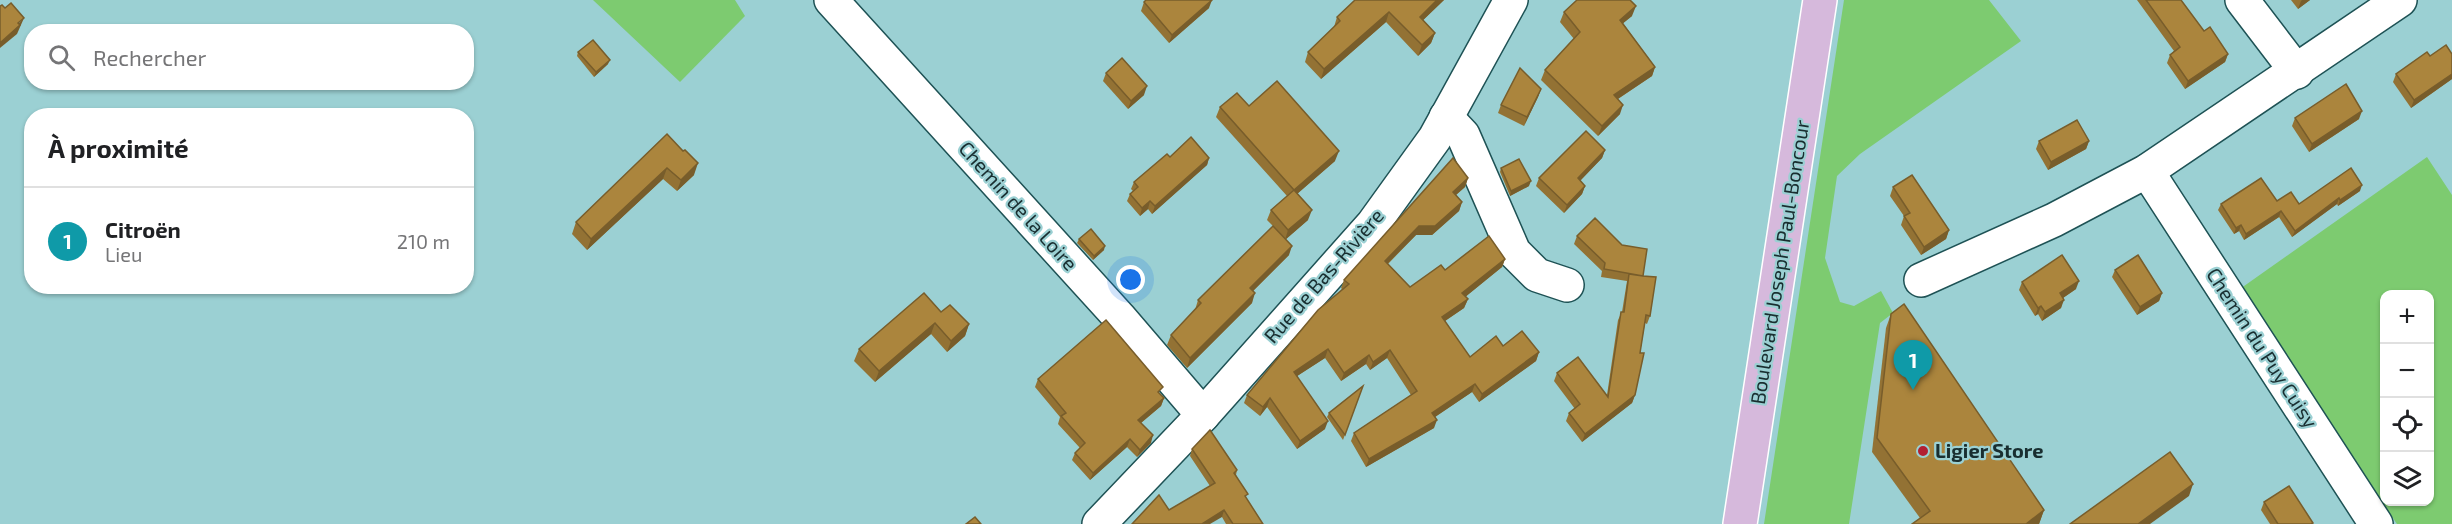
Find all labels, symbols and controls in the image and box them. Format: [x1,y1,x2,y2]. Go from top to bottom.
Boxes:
search box [24,24,474,90]
icon: search [45,41,78,74]
text: Rechercher [93,44,206,70]
street label: Boulevard Joseph Paul-Boncour [1745,118,1813,406]
text: À proximité [48,132,189,163]
street label: Chemin de la Loire [954,136,1083,275]
street label: Rue de Bas-Rivière [1258,203,1388,347]
text: Citroën [105,216,181,242]
text: 1 [63,229,72,253]
text: 210 m [397,229,450,253]
text: Lieu [105,242,142,266]
street label: Chemin du Puy Cuisy [2202,263,2324,432]
your location [1116,265,1145,294]
map controls [2380,290,2434,506]
button: + [2380,290,2434,344]
pin: 1 [1894,340,1932,390]
button: − [2380,344,2434,398]
button: locate [2380,398,2434,452]
place label: Ligier Store [1935,438,2043,462]
marker: Ligier Store [1916,444,1930,458]
button: layers [2380,452,2434,506]

